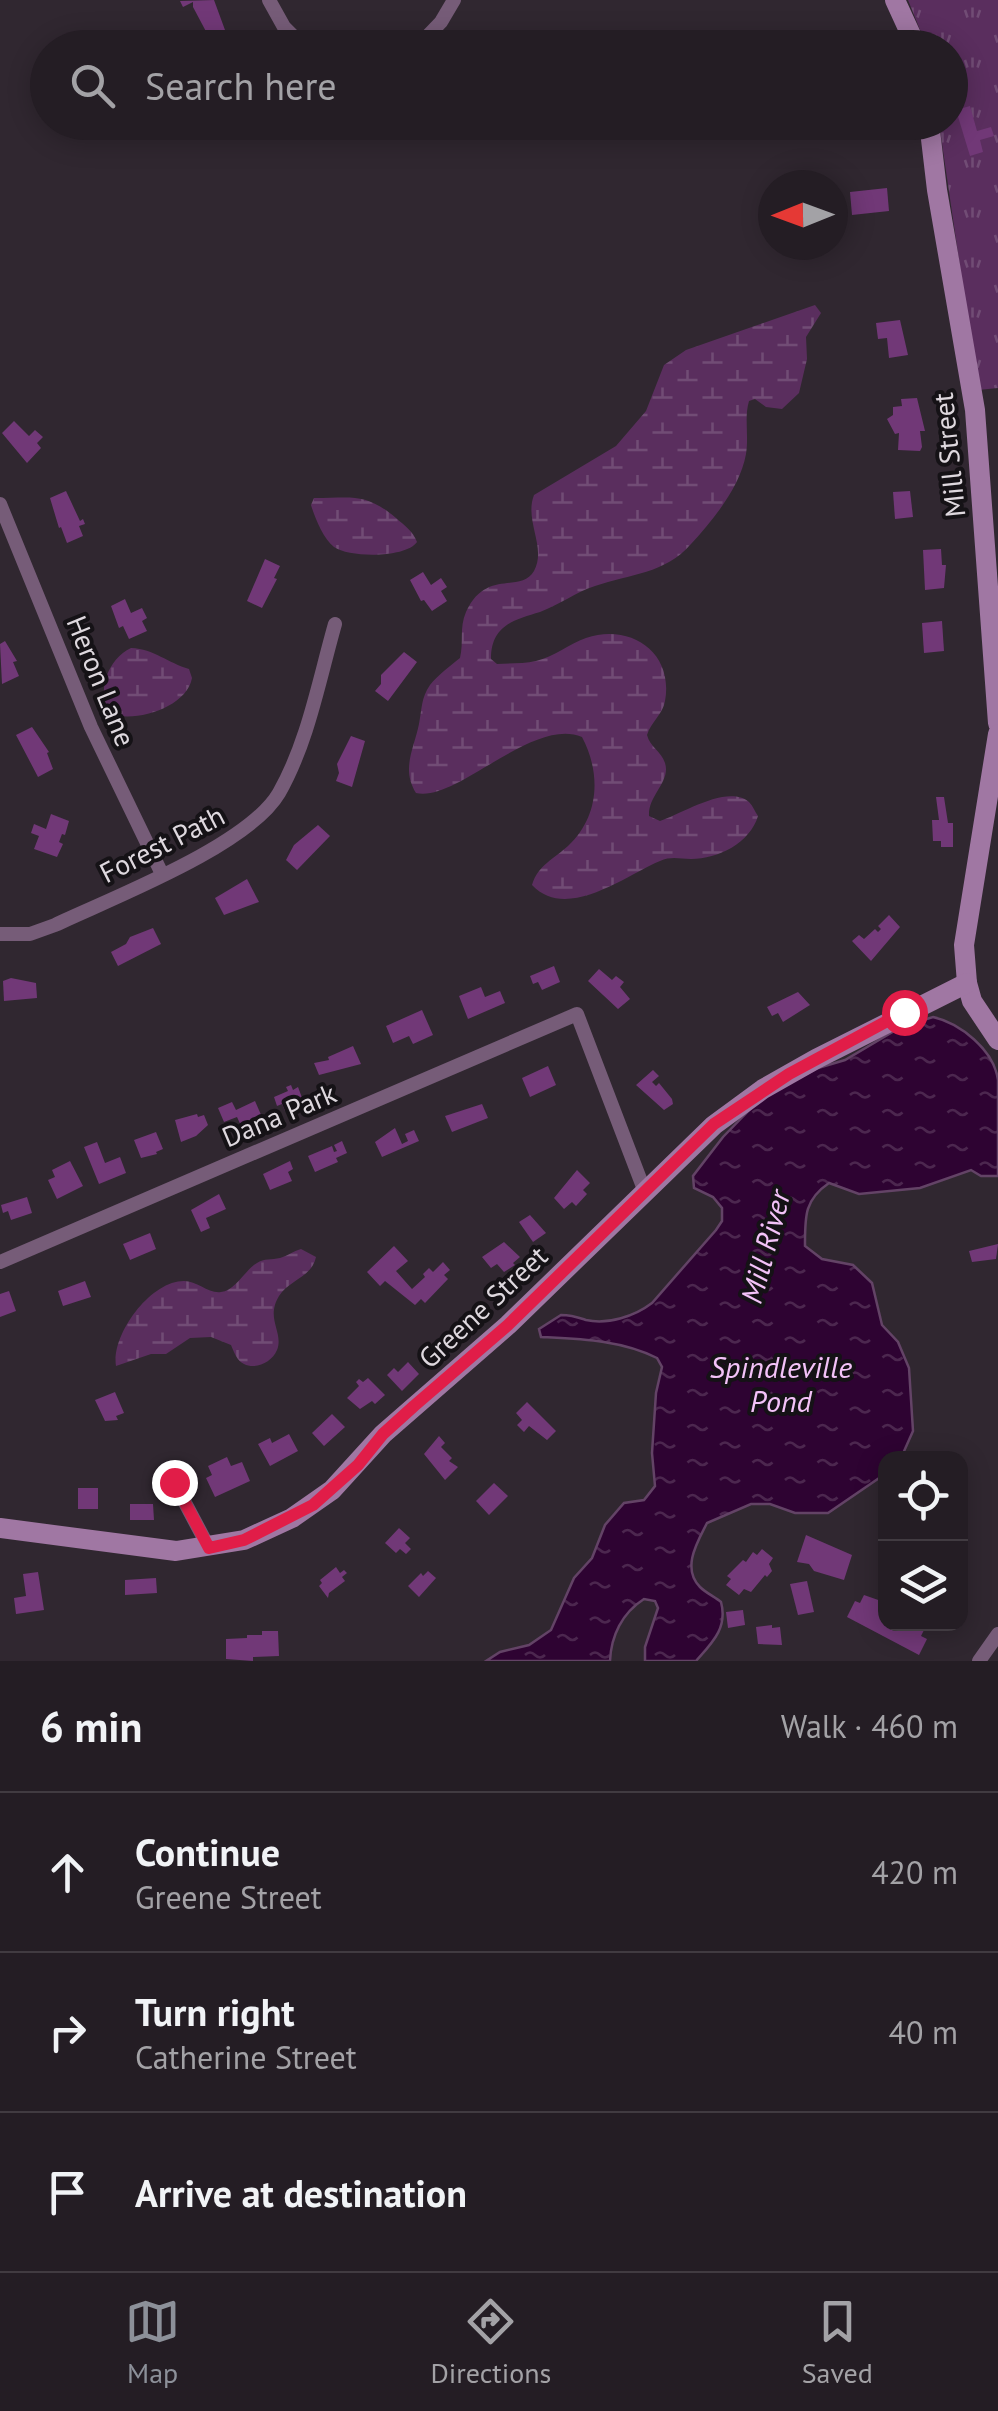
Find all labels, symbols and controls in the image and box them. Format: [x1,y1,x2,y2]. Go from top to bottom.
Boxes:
search box [30,30,968,140]
icon: search [65,58,120,113]
text: Search here [145,61,337,110]
north arrow [758,170,848,260]
street label: Mill Street [924,390,973,519]
street label: Heron Lane [59,610,144,752]
street label: Forest Path [93,796,230,891]
route start [882,990,928,1036]
street label: Dana Park [216,1074,342,1155]
water label: Mill River [731,1184,799,1307]
street label: Greene Street [410,1237,555,1376]
water label: Spindleville Pond [710,1347,852,1420]
map controls [878,1451,968,1631]
button: locate [878,1451,968,1541]
route end [152,1460,198,1506]
button: layers [878,1541,968,1631]
text: 6 min [40,1699,142,1754]
text: Walk · 460 m [781,1705,958,1747]
text: Continue [135,1827,280,1876]
icon: ahead [40,1845,95,1900]
text: 420 m [871,1851,958,1893]
text: Greene Street [135,1876,322,1918]
text: Turn right [135,1987,295,2036]
icon: right [40,2005,95,2060]
text: 40 m [889,2011,958,2053]
text: Catherine Street [135,2036,357,2078]
icon: arrive [40,2165,95,2220]
text: Arrive at destination [135,2168,467,2217]
tab: Map [125,2294,180,2391]
tab: Directions [430,2294,551,2391]
tab: Saved [802,2294,873,2391]

